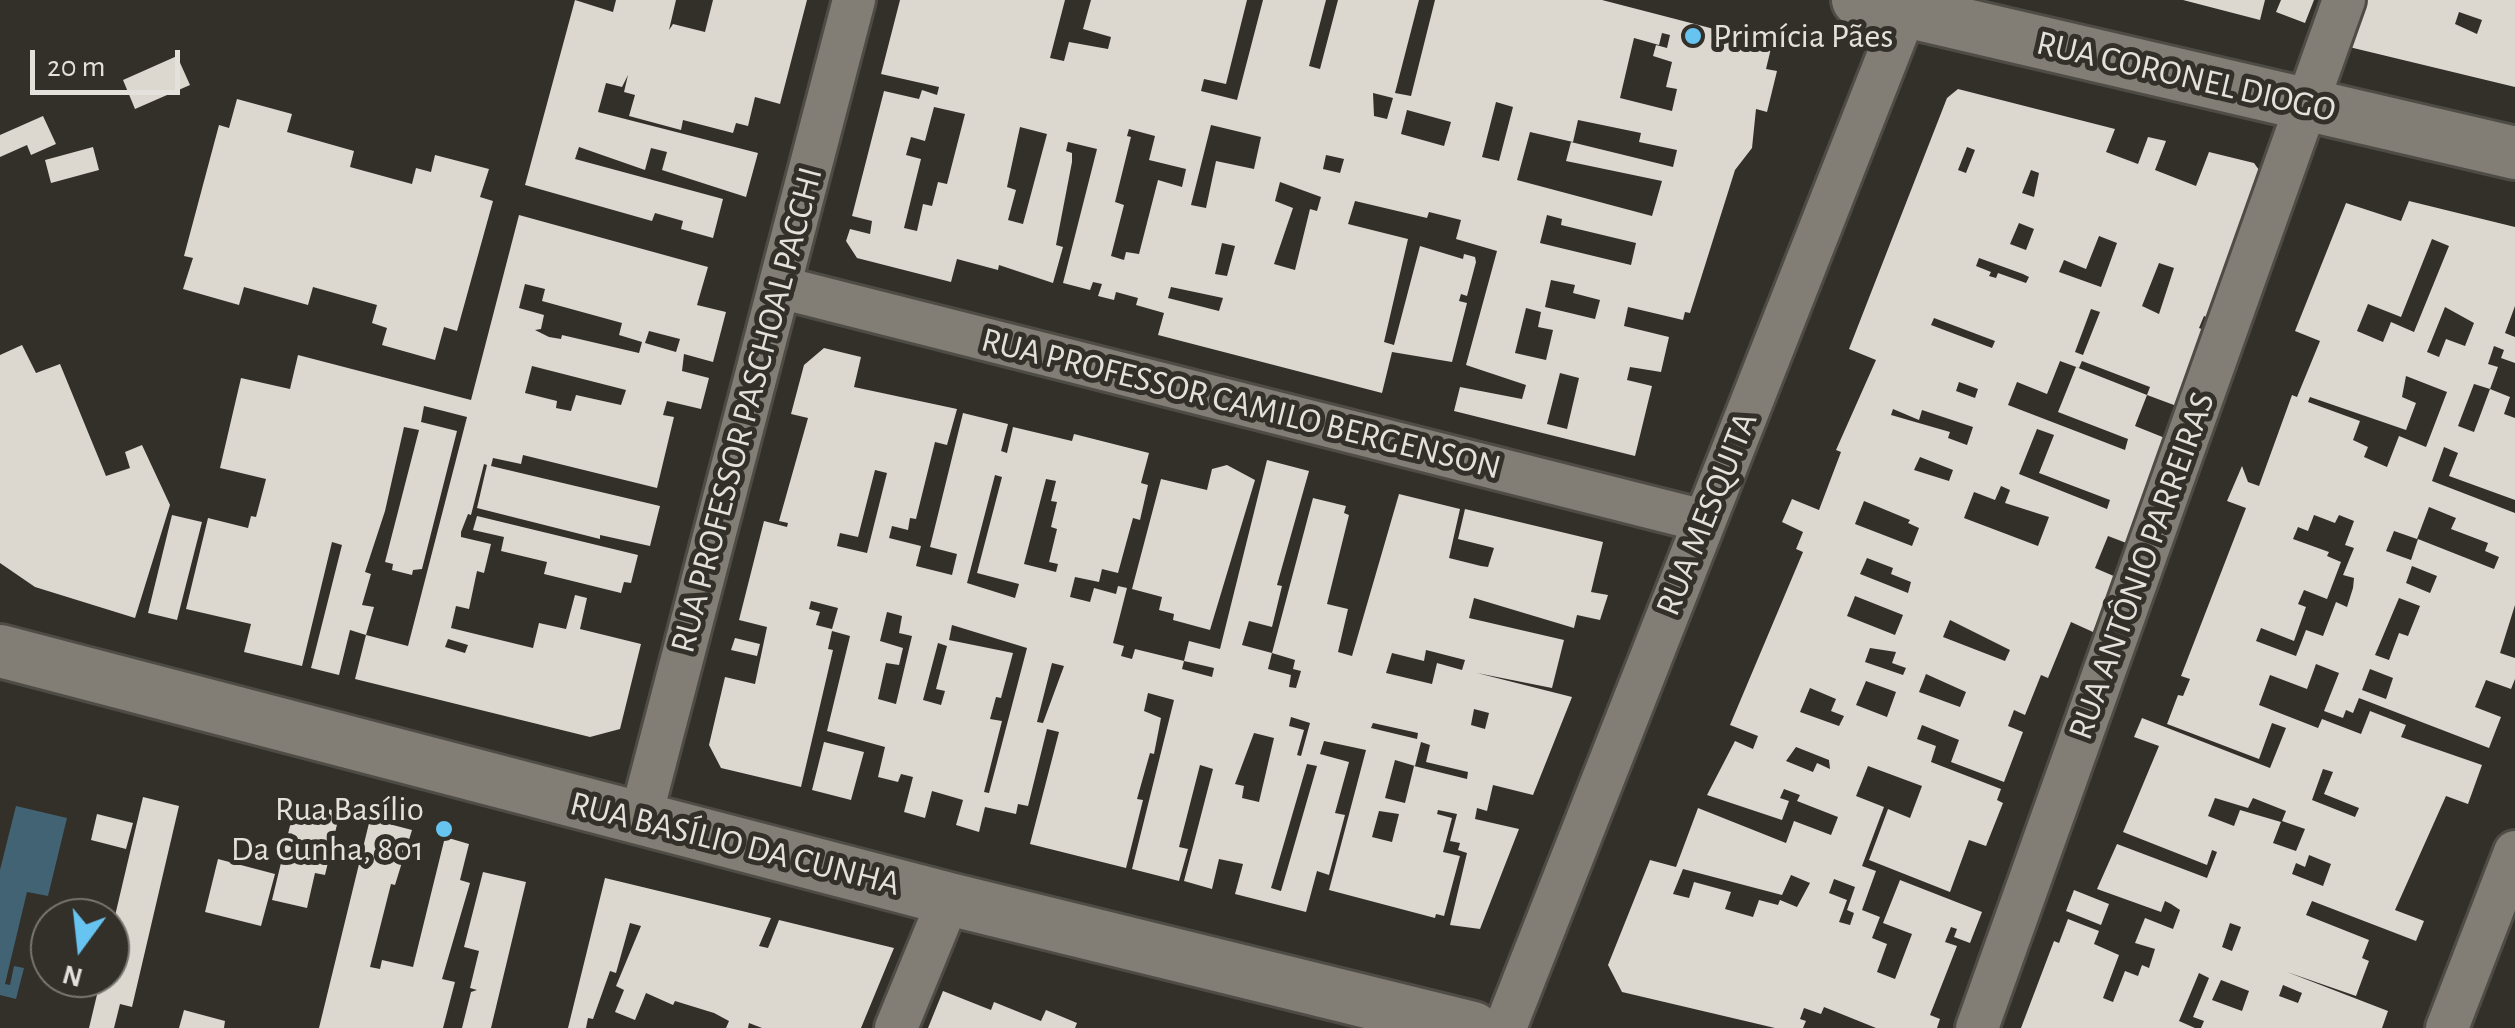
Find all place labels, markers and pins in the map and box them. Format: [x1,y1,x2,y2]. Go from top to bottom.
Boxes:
place label: Primícia Pães [1713,15,1893,57]
marker: Primícia Pães [1682,25,1704,47]
place label: Rua Basílio Da Cunha, 801 [231,788,424,870]
marker: Rua Basílio Da Cunha, 801 [433,818,455,840]

